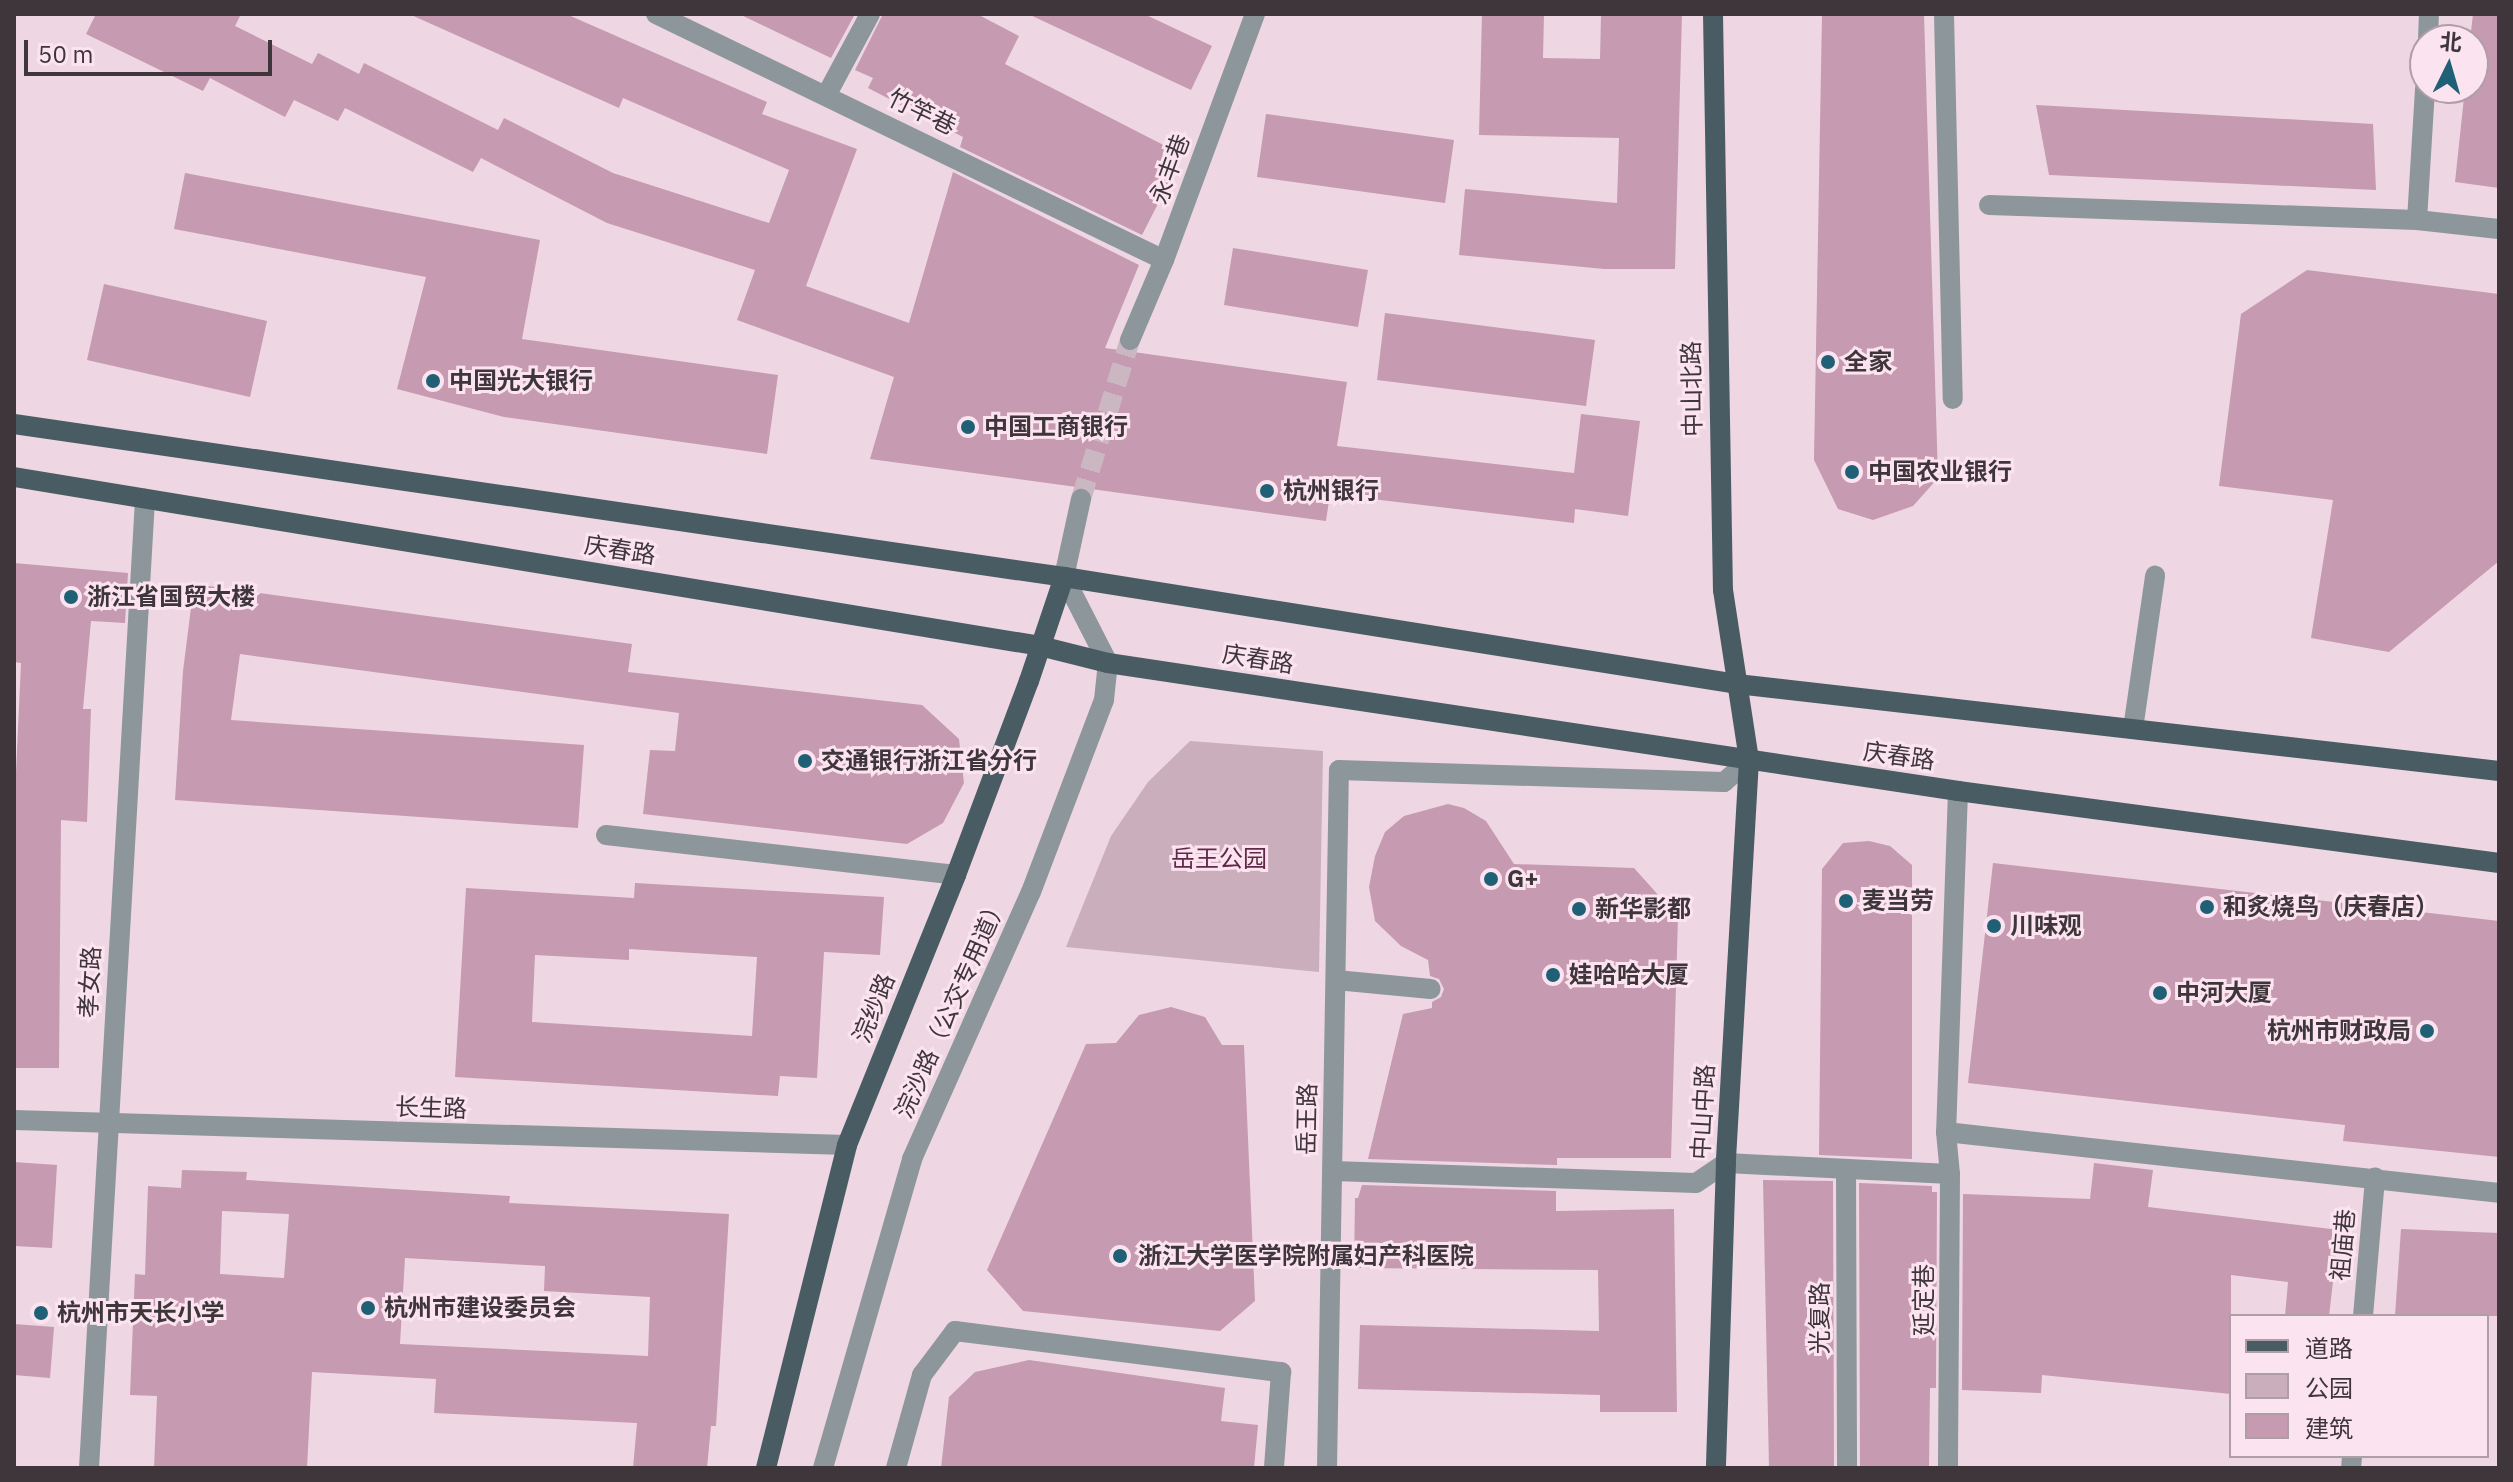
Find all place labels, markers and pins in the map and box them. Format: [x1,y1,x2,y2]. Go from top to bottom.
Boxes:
place label: 全家 [1844,348,1892,376]
marker: 全家 [1819,353,1837,371]
place label: 中国光大银行 [449,367,593,395]
marker: 中国光大银行 [424,372,442,390]
place label: 中国工商银行 [984,413,1128,441]
marker: 中国工商银行 [959,418,977,436]
place label: 中国农业银行 [1868,458,2012,486]
marker: 中国农业银行 [1843,463,1861,481]
place label: 杭州银行 [1283,477,1379,505]
marker: 杭州银行 [1258,482,1276,500]
place label: 浙江省国贸大楼 [87,583,255,611]
marker: 浙江省国贸大楼 [62,588,80,606]
place label: 交通银行浙江省分行 [821,747,1037,775]
marker: 交通银行浙江省分行 [796,752,814,770]
place label: G+ [1507,865,1539,893]
marker: G+ [1482,870,1500,888]
place label: 麦当劳 [1862,887,1934,915]
marker: 麦当劳 [1837,892,1855,910]
place label: 和炙烧鸟（庆春店） [2223,893,2439,921]
place label: 新华影都 [1595,895,1691,923]
marker: 和炙烧鸟（庆春店） [2198,898,2216,916]
marker: 新华影都 [1570,900,1588,918]
place label: 川味观 [2010,912,2082,940]
marker: 川味观 [1985,917,2003,935]
place label: 娃哈哈大厦 [1569,961,1689,989]
marker: 娃哈哈大厦 [1544,966,1562,984]
place label: 中河大厦 [2176,979,2272,1007]
marker: 中河大厦 [2151,984,2169,1002]
place label: 杭州市财政局 [2267,1017,2411,1045]
marker: 杭州市财政局 [2418,1022,2436,1040]
place label: 浙江大学医学院附属妇产科医院 [1138,1242,1474,1270]
marker: 浙江大学医学院附属妇产科医院 [1109,1245,1131,1267]
place label: 杭州市建设委员会 [384,1294,576,1322]
place label: 杭州市天长小学 [57,1299,225,1327]
marker: 杭州市建设委员会 [359,1299,377,1317]
marker: 杭州市天长小学 [32,1304,50,1322]

